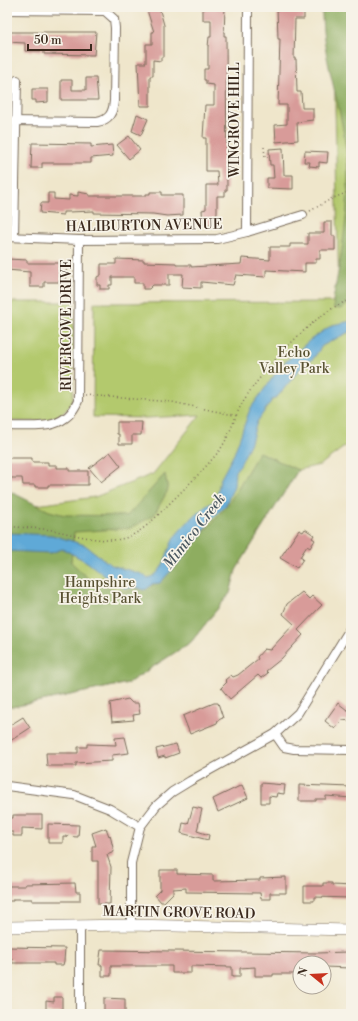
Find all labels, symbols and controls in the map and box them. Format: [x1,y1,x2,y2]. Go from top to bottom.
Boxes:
scale bar [28,26,91,52]
text: 50 m [34,33,62,48]
street label: WINGROVE HILL [226,62,244,179]
street label: HALIBURTON AVENUE [65,216,223,236]
street label: RIVERCOVE DRIVE [58,259,76,391]
park label: Echo Valley Park [258,344,330,378]
water label: Mimico Creek [159,490,230,573]
park label: Hampshire Heights Park [59,574,141,608]
street label: MARTIN GROVE ROAD [102,903,256,923]
north arrow [292,955,332,995]
text: N [295,966,312,979]

